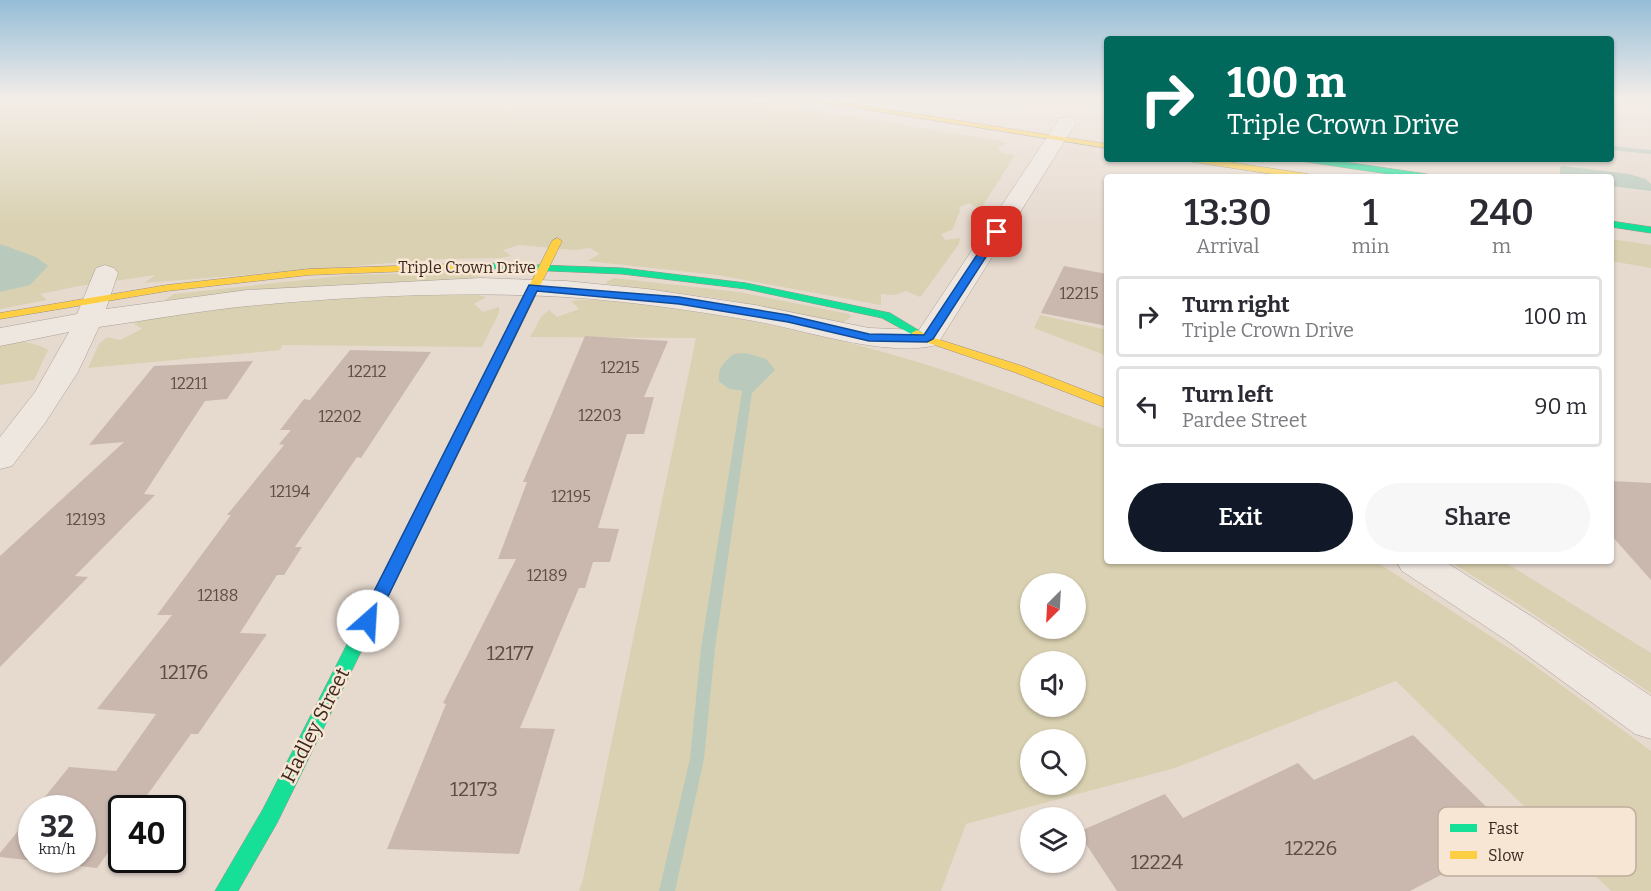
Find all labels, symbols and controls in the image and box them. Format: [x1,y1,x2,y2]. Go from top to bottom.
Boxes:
text: 100 m [1227,58,1346,108]
icon: right [1128,60,1206,138]
text: Triple Crown Drive [1227,109,1459,141]
text: 13:30 [1184,191,1272,235]
text: 1 [1363,191,1378,235]
text: 240 [1469,191,1534,235]
pin [971,206,1022,257]
icon: arrive [980,215,1013,248]
text: Arrival [1196,234,1260,258]
text: min [1352,234,1389,258]
text: m [1492,234,1511,258]
street label: Triple Crown Drive [398,258,536,277]
house number: 12215 [1060,284,1098,303]
text: Turn right [1182,291,1290,318]
icon: right [1131,300,1164,333]
text: 100 m [1524,303,1587,330]
text: Triple Crown Drive [1182,318,1354,342]
house number: 12215 [601,358,639,377]
house number: 12212 [347,362,387,381]
house number: 12211 [171,374,208,393]
text: Turn left [1182,381,1274,408]
icon: left [1131,390,1164,423]
text: 90 m [1535,393,1587,420]
house number: 12203 [578,406,622,425]
house number: 12202 [319,407,361,426]
text: Pardee Street [1182,408,1307,432]
house number: 12194 [270,482,311,501]
button: Exit [1128,483,1353,552]
button: Share [1365,483,1590,552]
house number: 12195 [551,487,591,506]
house number: 12193 [66,510,106,529]
house number: 12189 [527,566,567,585]
north arrow [1020,573,1086,639]
map controls [1020,573,1086,873]
house number: 12188 [198,586,238,605]
position arrow [336,589,400,653]
house number: 12177 [486,641,534,665]
button: sound [1020,651,1086,717]
house number: 12176 [160,660,208,684]
street label: Hadley Street [276,664,354,786]
button: search [1020,729,1086,795]
house number: 12173 [450,777,498,801]
speed limit sign: 40 [108,795,186,873]
button: layers [1020,807,1086,873]
legend [1438,807,1636,876]
text: 32 [40,809,74,845]
text: Fast [1488,819,1519,838]
house number: 12226 [1285,836,1337,860]
text: km/h [38,840,76,858]
text: Slow [1488,846,1524,865]
house number: 12224 [1131,850,1184,874]

